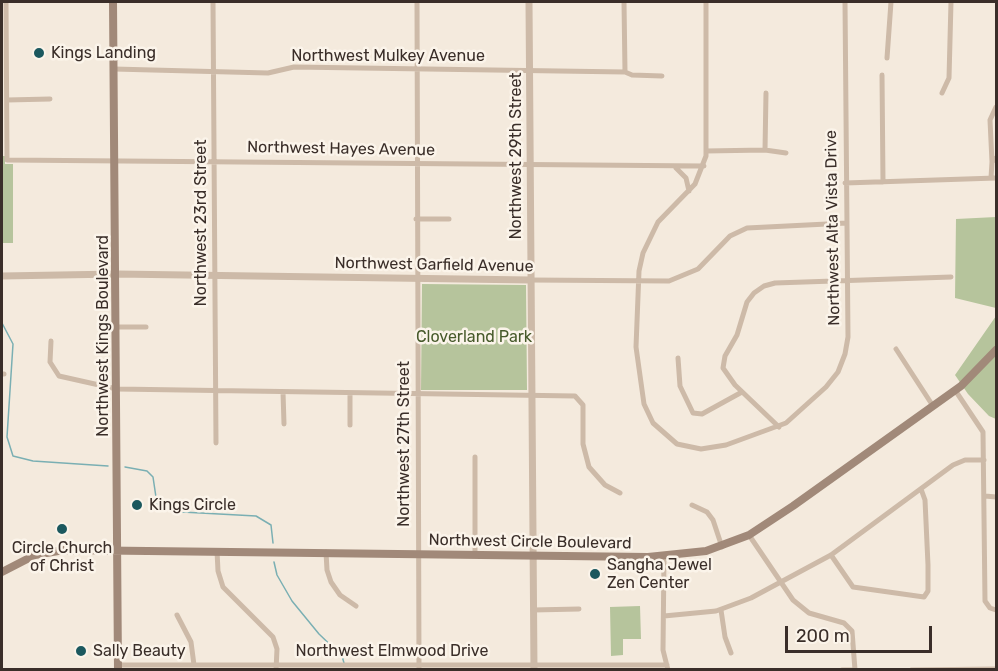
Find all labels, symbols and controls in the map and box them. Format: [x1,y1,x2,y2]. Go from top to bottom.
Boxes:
place label: Kings Landing [51,43,156,63]
marker: Kings Landing [32,46,46,60]
street label: Northwest Mulkey Avenue [291,46,485,66]
street label: Northwest 29th Street [506,72,526,240]
street label: Northwest Alta Vista Drive [822,130,844,326]
street label: Northwest Hayes Avenue [247,138,435,160]
street label: Northwest 23rd Street [191,140,211,306]
street label: Northwest Kings Boulevard [93,235,113,437]
street label: Northwest Garfield Avenue [334,254,534,276]
park label: Cloverland Park [416,327,532,347]
street label: Northwest 27th Street [394,361,414,527]
place label: Kings Circle [149,495,236,515]
marker: Kings Circle [130,498,144,512]
marker: Circle Church of Christ [55,522,69,536]
street label: Northwest Circle Boulevard [428,531,632,553]
place label: Circle Church of Christ [12,538,112,576]
place label: Sangha Jewel Zen Center [607,555,712,593]
marker: Sangha Jewel Zen Center [588,567,602,581]
scale bar [788,614,935,652]
text: 200 m [796,625,850,647]
place label: Sally Beauty [93,641,186,661]
street label: Northwest Elmwood Drive [296,641,488,661]
marker: Sally Beauty [74,644,88,658]

